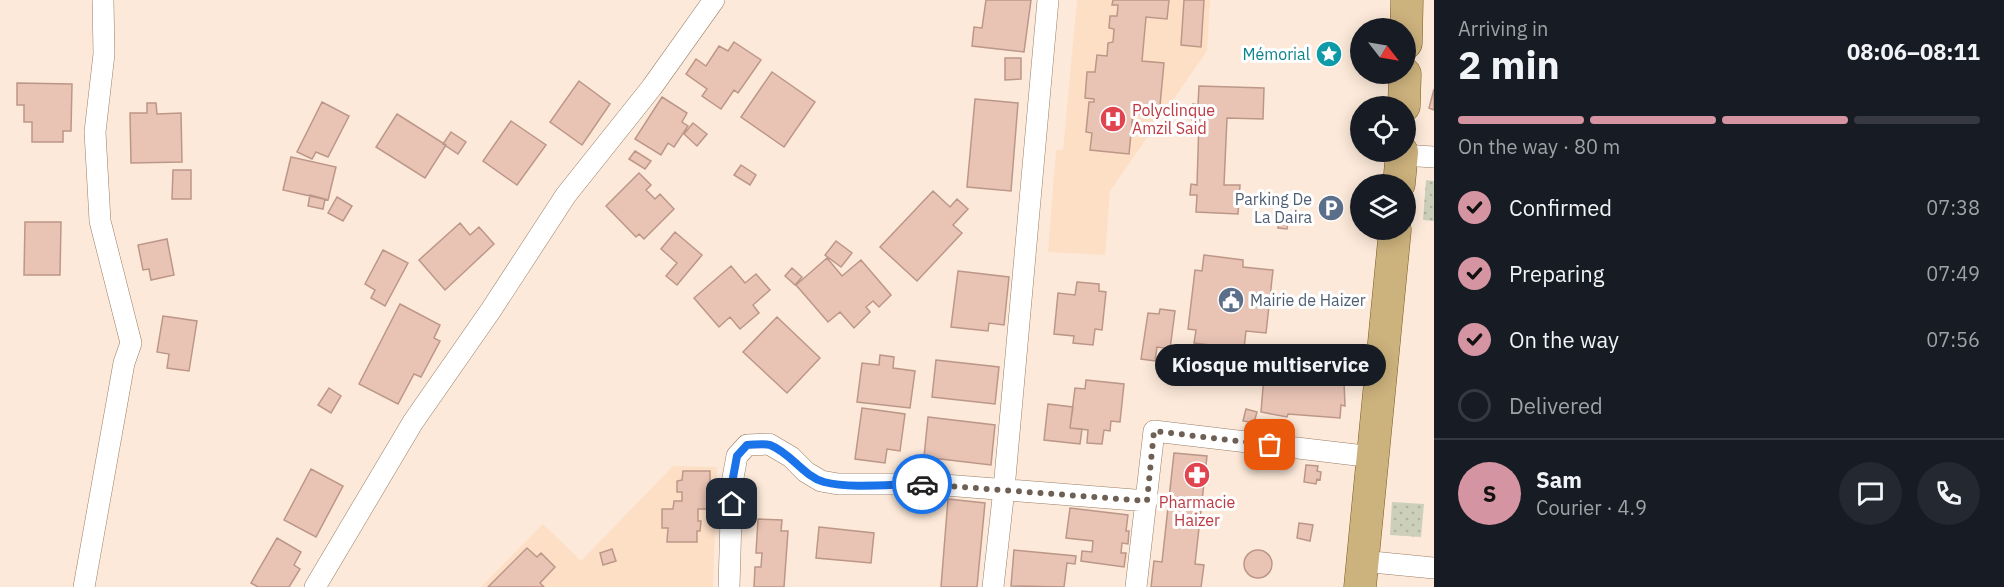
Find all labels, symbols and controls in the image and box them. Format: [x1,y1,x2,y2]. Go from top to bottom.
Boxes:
text: Arriving in [1458,15,1548,42]
north arrow [1350,18,1416,84]
map controls [1350,18,1416,240]
text: 08:06–08:11 [1847,37,1980,66]
place icon: Mémorial [1314,39,1344,69]
text: 2 min [1458,39,1560,90]
place label: Mémorial [1243,44,1310,64]
button: locate [1350,96,1416,162]
place label: Polyclinque Amzil Said [1132,100,1215,138]
hospital icon: Polyclinque Amzil Said [1098,104,1128,134]
text: On the way · 80 m [1458,133,1620,160]
button: layers [1350,174,1416,240]
place label: Parking De La Daira [1235,189,1312,227]
icon: check [1458,191,1491,224]
parking icon: Parking De La Daira [1316,193,1346,223]
text: Confirmed [1509,193,1612,222]
text: 07:38 [1926,194,1980,221]
icon: check [1458,257,1491,290]
text: Preparing [1509,259,1604,288]
text: 07:49 [1926,260,1980,287]
public building icon: Mairie de Haizer [1216,285,1246,315]
place label: Mairie de Haizer [1250,290,1366,310]
icon: check [1458,323,1491,356]
text: On the way [1509,325,1619,354]
text: 07:56 [1926,326,1980,353]
callout: Kiosque multiservice [1154,343,1386,385]
text: Kiosque multiservice [1172,351,1369,378]
text: Delivered [1509,391,1603,420]
pin [1244,419,1295,470]
icon: bag [1253,428,1286,461]
courier [892,454,952,514]
pharmacy icon: Pharmacie Haizer [1182,460,1212,490]
button: chat [1839,462,1902,525]
button: phone [1917,462,1980,525]
text: Sam [1536,465,1582,494]
icon: car [906,468,939,501]
pin [706,478,757,529]
text: S [1483,479,1496,508]
icon: home [715,487,748,520]
place label: Pharmacie Haizer [1159,492,1235,530]
text: Courier · 4.9 [1536,494,1647,521]

